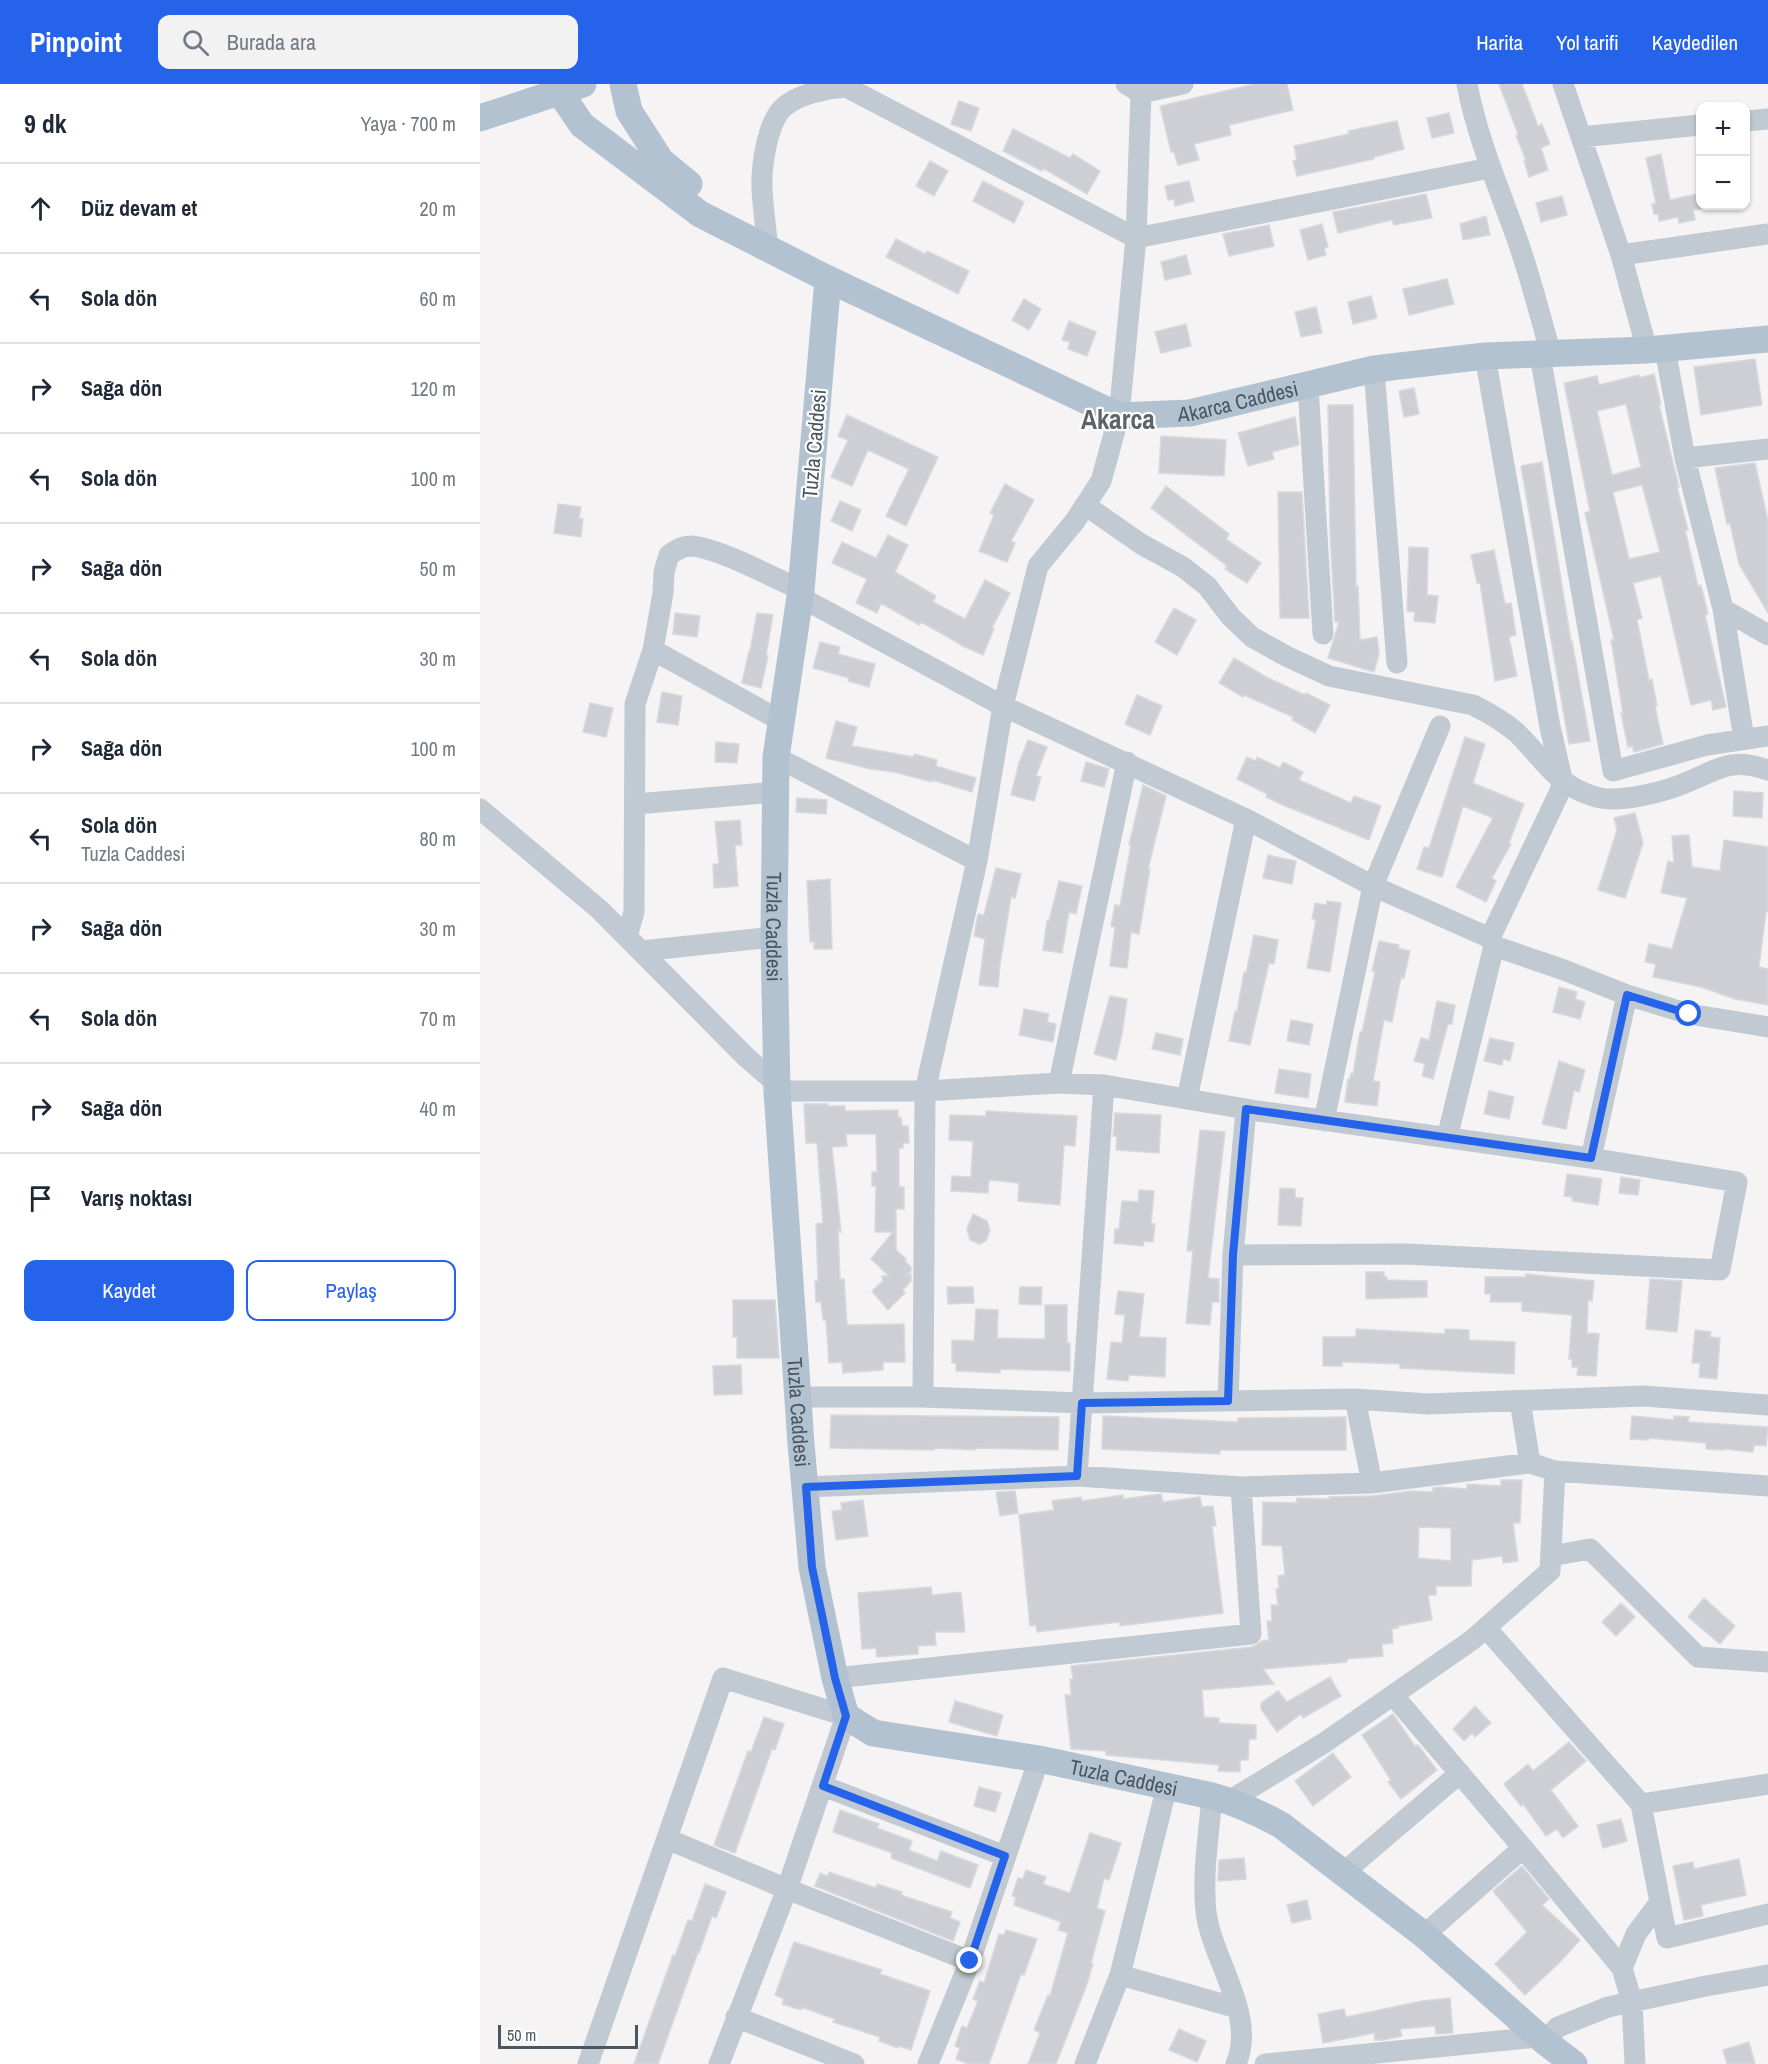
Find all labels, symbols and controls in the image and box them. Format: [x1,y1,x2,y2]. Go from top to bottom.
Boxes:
search box [158,15,578,69]
text: Pinpoint [30,23,122,61]
icon: search [179,26,212,59]
text: Burada ara [227,27,316,57]
text: Harita [1476,28,1523,57]
text: Yol tarifi [1556,28,1619,57]
text: Kaydedilen [1652,28,1738,57]
map controls [1696,102,1750,210]
button: + [1696,102,1750,156]
text: 9 dk [24,106,67,141]
text: Yaya · 700 m [361,110,456,137]
button: − [1696,156,1750,210]
icon: ahead [24,192,57,225]
text: Düz devam et [81,193,197,223]
text: 20 m [420,195,456,222]
icon: left [24,282,57,315]
text: Sola dön [81,283,157,313]
text: 60 m [420,285,456,312]
icon: right [24,372,57,405]
text: Sağa dön [81,373,162,403]
street label: Akarca Caddesi [1176,373,1301,428]
text: 120 m [410,375,456,402]
street label: Tuzla Caddesi [795,388,833,500]
district label: Akarca [1081,401,1156,437]
icon: left [24,462,57,495]
text: Sola dön [81,463,157,493]
text: 100 m [410,465,456,492]
icon: right [24,552,57,585]
text: Sağa dön [81,553,162,583]
text: 50 m [420,555,456,582]
icon: left [24,642,57,675]
text: Sola dön [81,643,157,673]
text: 30 m [420,645,456,672]
icon: right [24,732,57,765]
text: Sağa dön [81,733,162,763]
text: 100 m [410,735,456,762]
text: Sola dön [81,810,157,840]
icon: left [24,822,57,855]
text: 80 m [420,825,456,852]
text: Tuzla Caddesi [81,840,185,867]
street label: Tuzla Caddesi [759,872,789,982]
icon: right [24,912,57,945]
text: Sağa dön [81,913,162,943]
text: 30 m [420,915,456,942]
route start [1675,1000,1701,1026]
icon: left [24,1002,57,1035]
text: Sola dön [81,1003,157,1033]
text: 70 m [420,1005,456,1032]
icon: right [24,1092,57,1125]
text: Sağa dön [81,1093,162,1123]
text: 40 m [420,1095,456,1122]
icon: arrive [24,1182,57,1215]
text: Varış noktası [81,1183,192,1213]
button: Kaydet [24,1260,234,1321]
button: Paylaş [246,1260,456,1321]
street label: Tuzla Caddesi [781,1357,817,1468]
street label: Tuzla Caddesi [1067,1752,1180,1803]
route end [956,1947,982,1973]
scale bar [498,2022,638,2050]
text: 50 m [507,2024,536,2046]

